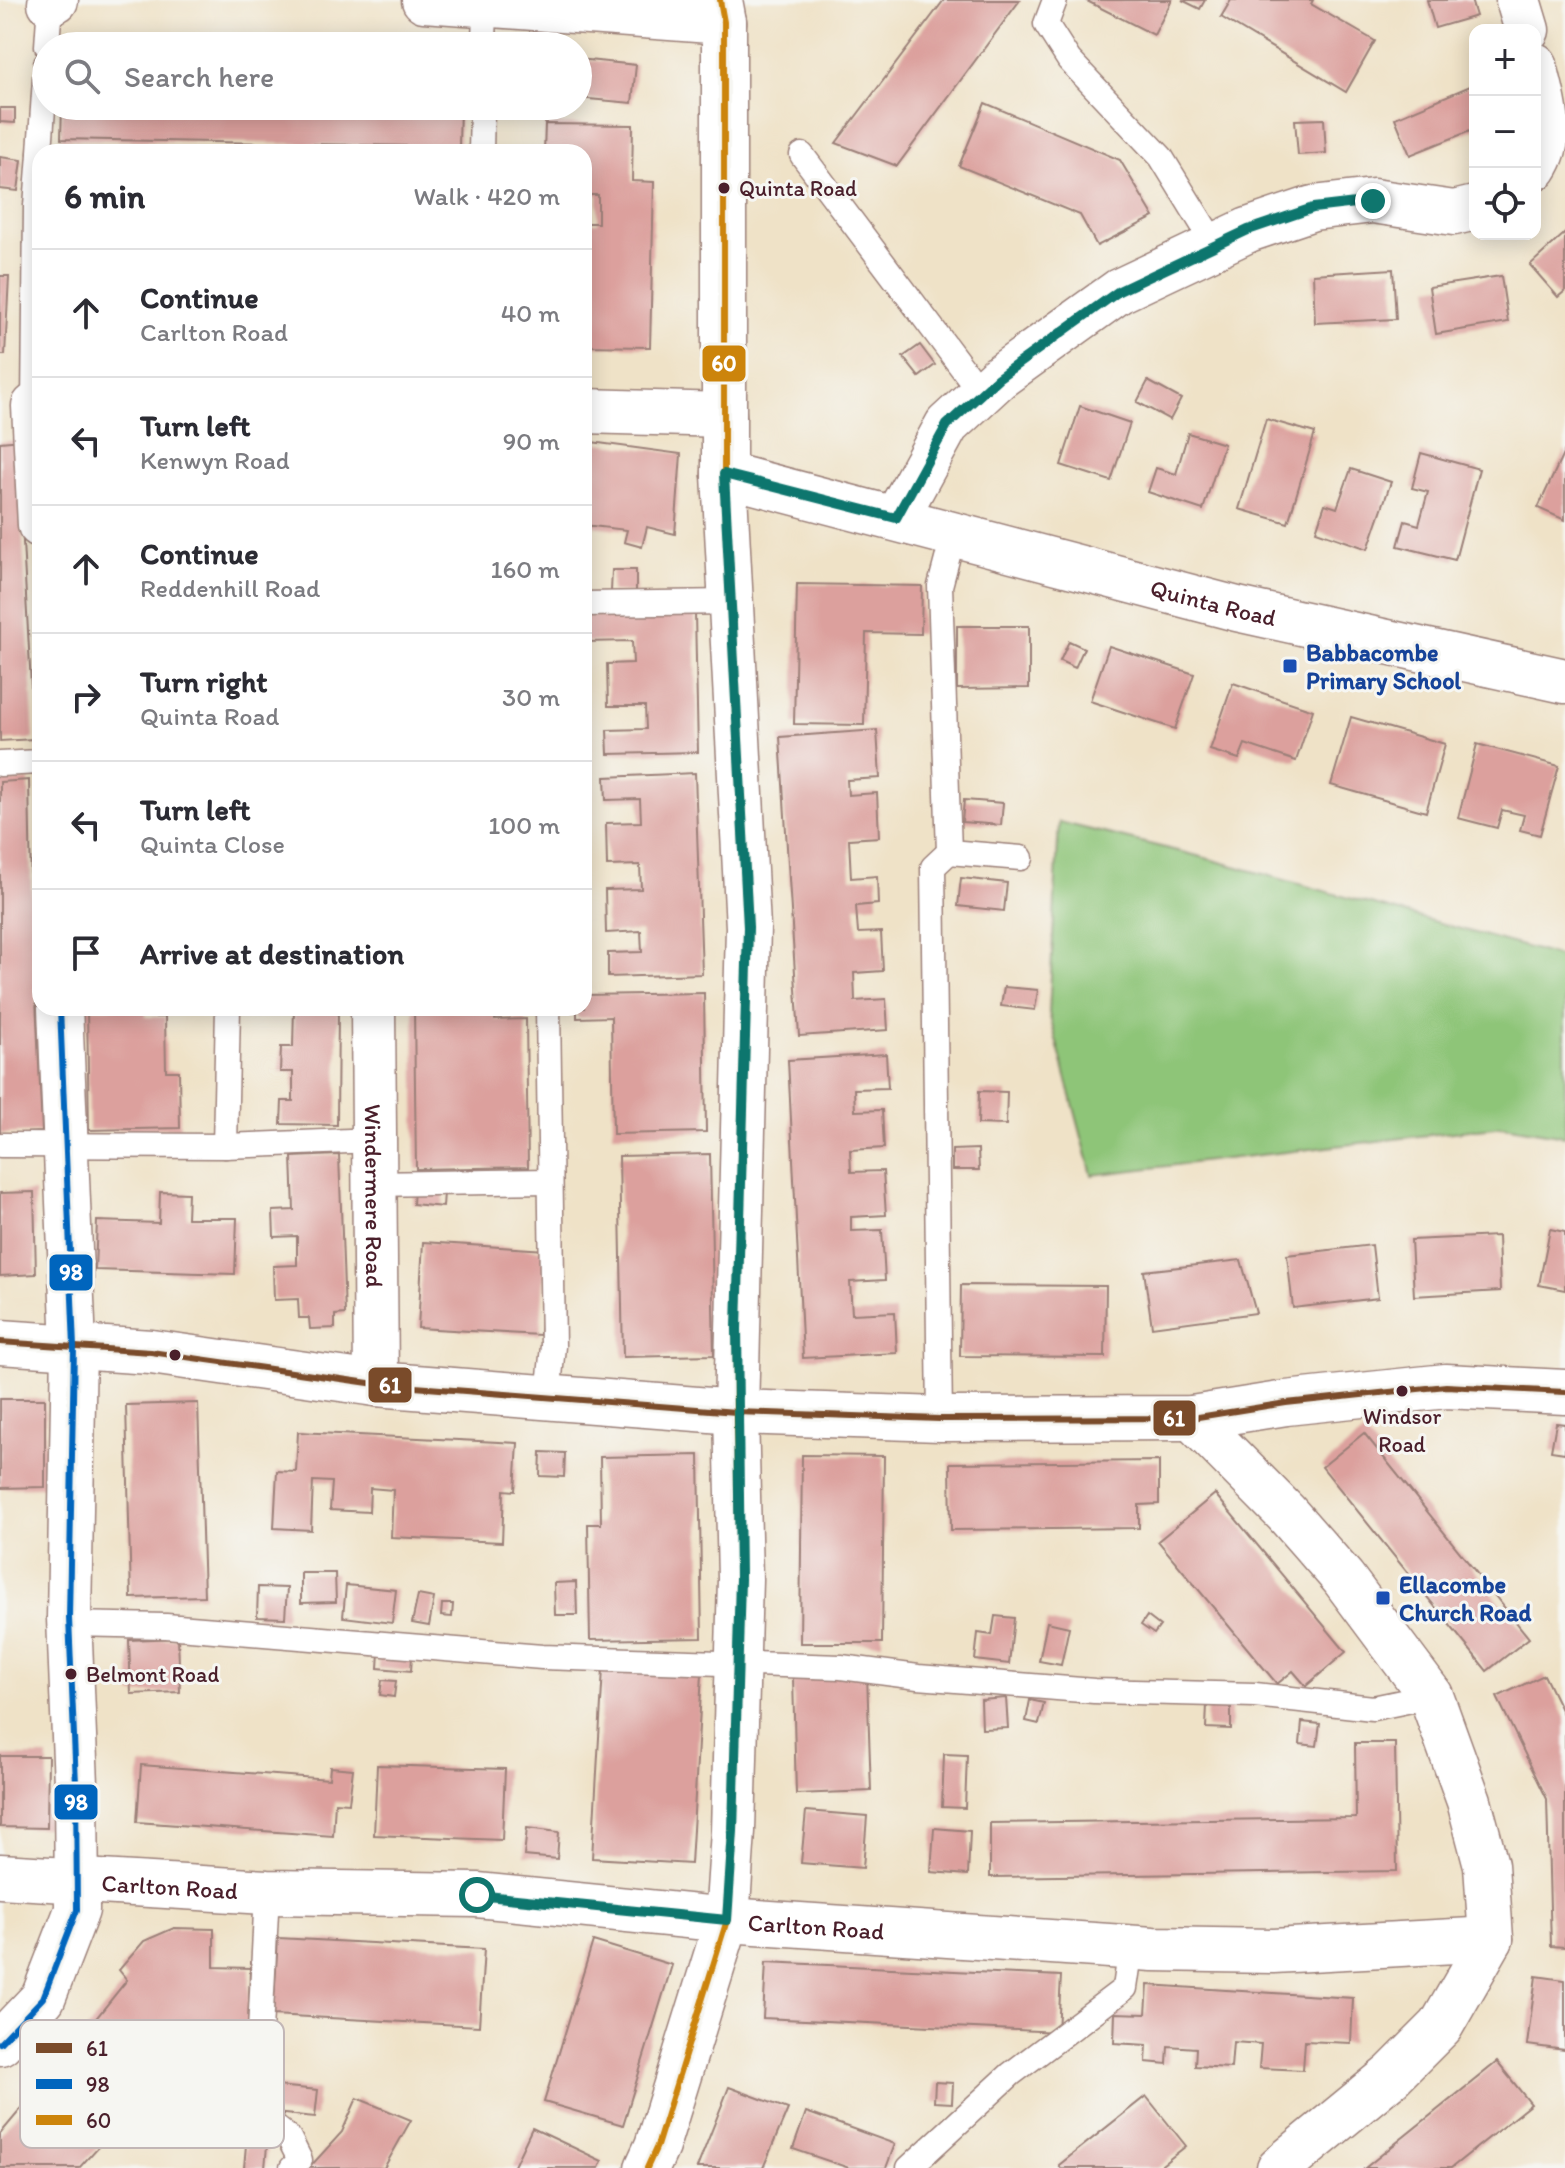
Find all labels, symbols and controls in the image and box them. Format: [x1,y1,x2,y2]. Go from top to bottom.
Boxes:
map controls [1469,24,1541,240]
button: + [1469,24,1541,96]
search box [32,32,592,120]
icon: search [60,54,104,98]
text: Search here [124,58,274,95]
button: − [1469,96,1541,168]
button: locate [1469,168,1541,240]
place label: Quinta Road [739,175,857,202]
text: 6 min [64,176,145,217]
text: Walk · 420 m [414,180,560,212]
marker: Quinta Road [716,180,732,196]
route end [1355,183,1391,219]
text: Continue [140,279,259,316]
icon: ahead [64,291,108,335]
text: 40 m [501,297,560,329]
text: Carlton Road [140,316,288,348]
line badge: 60 [701,344,747,383]
text: 60 [711,350,737,377]
text: Turn left [140,407,251,444]
icon: left [64,419,108,463]
text: 90 m [503,425,560,457]
text: Kenwyn Road [140,444,290,476]
text: Continue [140,535,259,572]
icon: ahead [64,547,108,591]
text: 160 m [490,553,560,585]
text: Reddenhill Road [140,572,320,604]
street label: Quinta Road [1147,572,1279,632]
place label: Babbacombe Primary School [1306,638,1461,696]
marker: Babbacombe Primary School [1281,657,1299,675]
text: Turn right [140,663,268,700]
icon: right [64,675,108,719]
text: 30 m [502,681,560,713]
text: Quinta Road [140,700,279,732]
text: Turn left [140,791,251,828]
icon: left [64,803,108,847]
text: 100 m [488,809,560,841]
text: Quinta Close [140,828,285,860]
icon: arrive [64,931,108,975]
text: Arrive at destination [140,935,404,972]
street label: Windermere Road [359,1104,390,1288]
line badge: 98 [48,1253,94,1292]
text: 98 [59,1259,83,1286]
unlabelled marker [167,1347,183,1363]
line badge: 61 [367,1366,413,1404]
text: 61 [379,1372,402,1399]
marker: Windsor Road [1394,1383,1410,1399]
line badge: 61 [1152,1399,1197,1437]
place label: Windsor Road [1363,1403,1441,1458]
text: 61 [1163,1405,1186,1432]
place label: Ellacombe Church Road [1399,1570,1531,1627]
marker: Ellacombe Church Road [1374,1589,1392,1607]
place label: Belmont Road [86,1661,219,1688]
marker: Belmont Road [63,1666,79,1682]
line badge: 98 [53,1783,99,1821]
text: 98 [64,1789,88,1816]
street label: Carlton Road [101,1868,239,1905]
route start [459,1877,495,1913]
street label: Carlton Road [747,1907,885,1945]
legend [20,2020,284,2148]
text: 61 [86,2035,108,2062]
text: 98 [86,2071,110,2098]
text: 60 [86,2107,111,2134]

